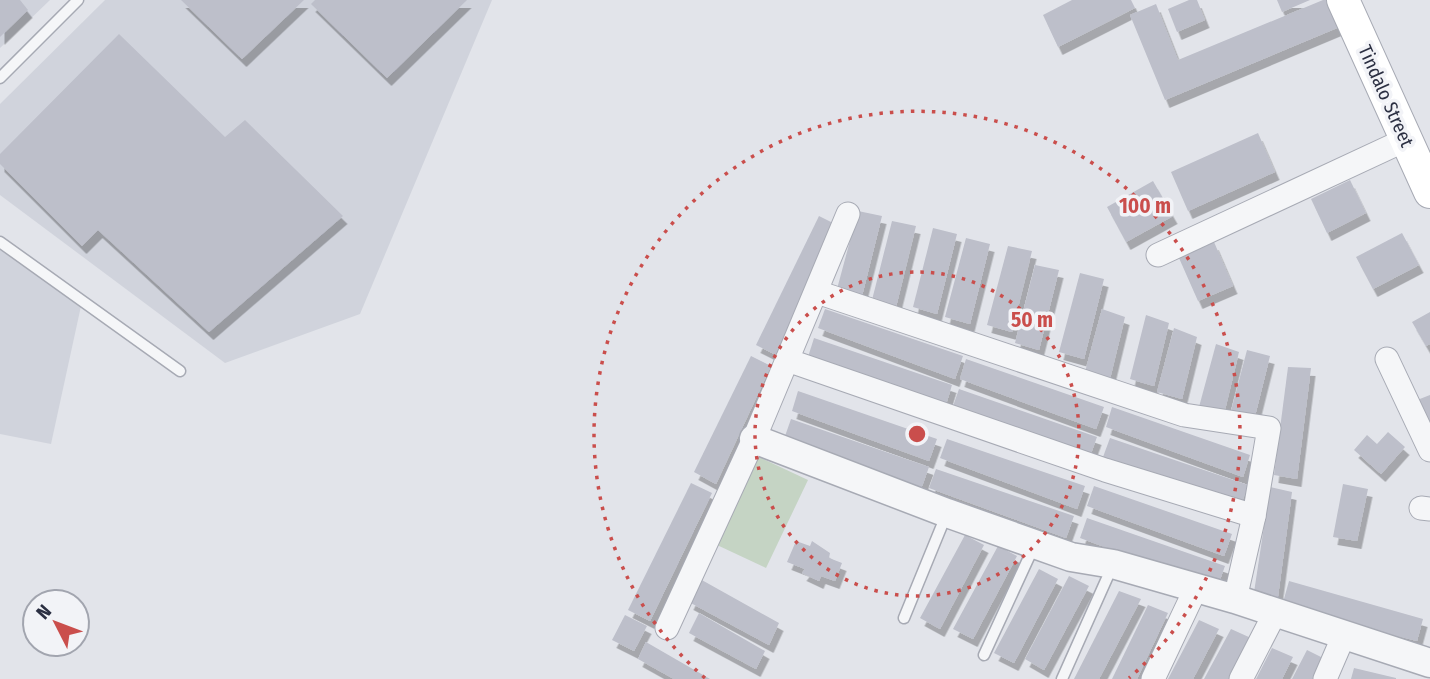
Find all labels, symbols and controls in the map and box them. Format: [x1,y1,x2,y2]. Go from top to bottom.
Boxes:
street label: Tindalo Street [1353,42,1419,151]
text: 100 m [1119,193,1171,219]
text: 50 m [1011,307,1053,333]
centre of rings [905,422,929,446]
north arrow [21,588,91,658]
text: N [31,600,56,624]

